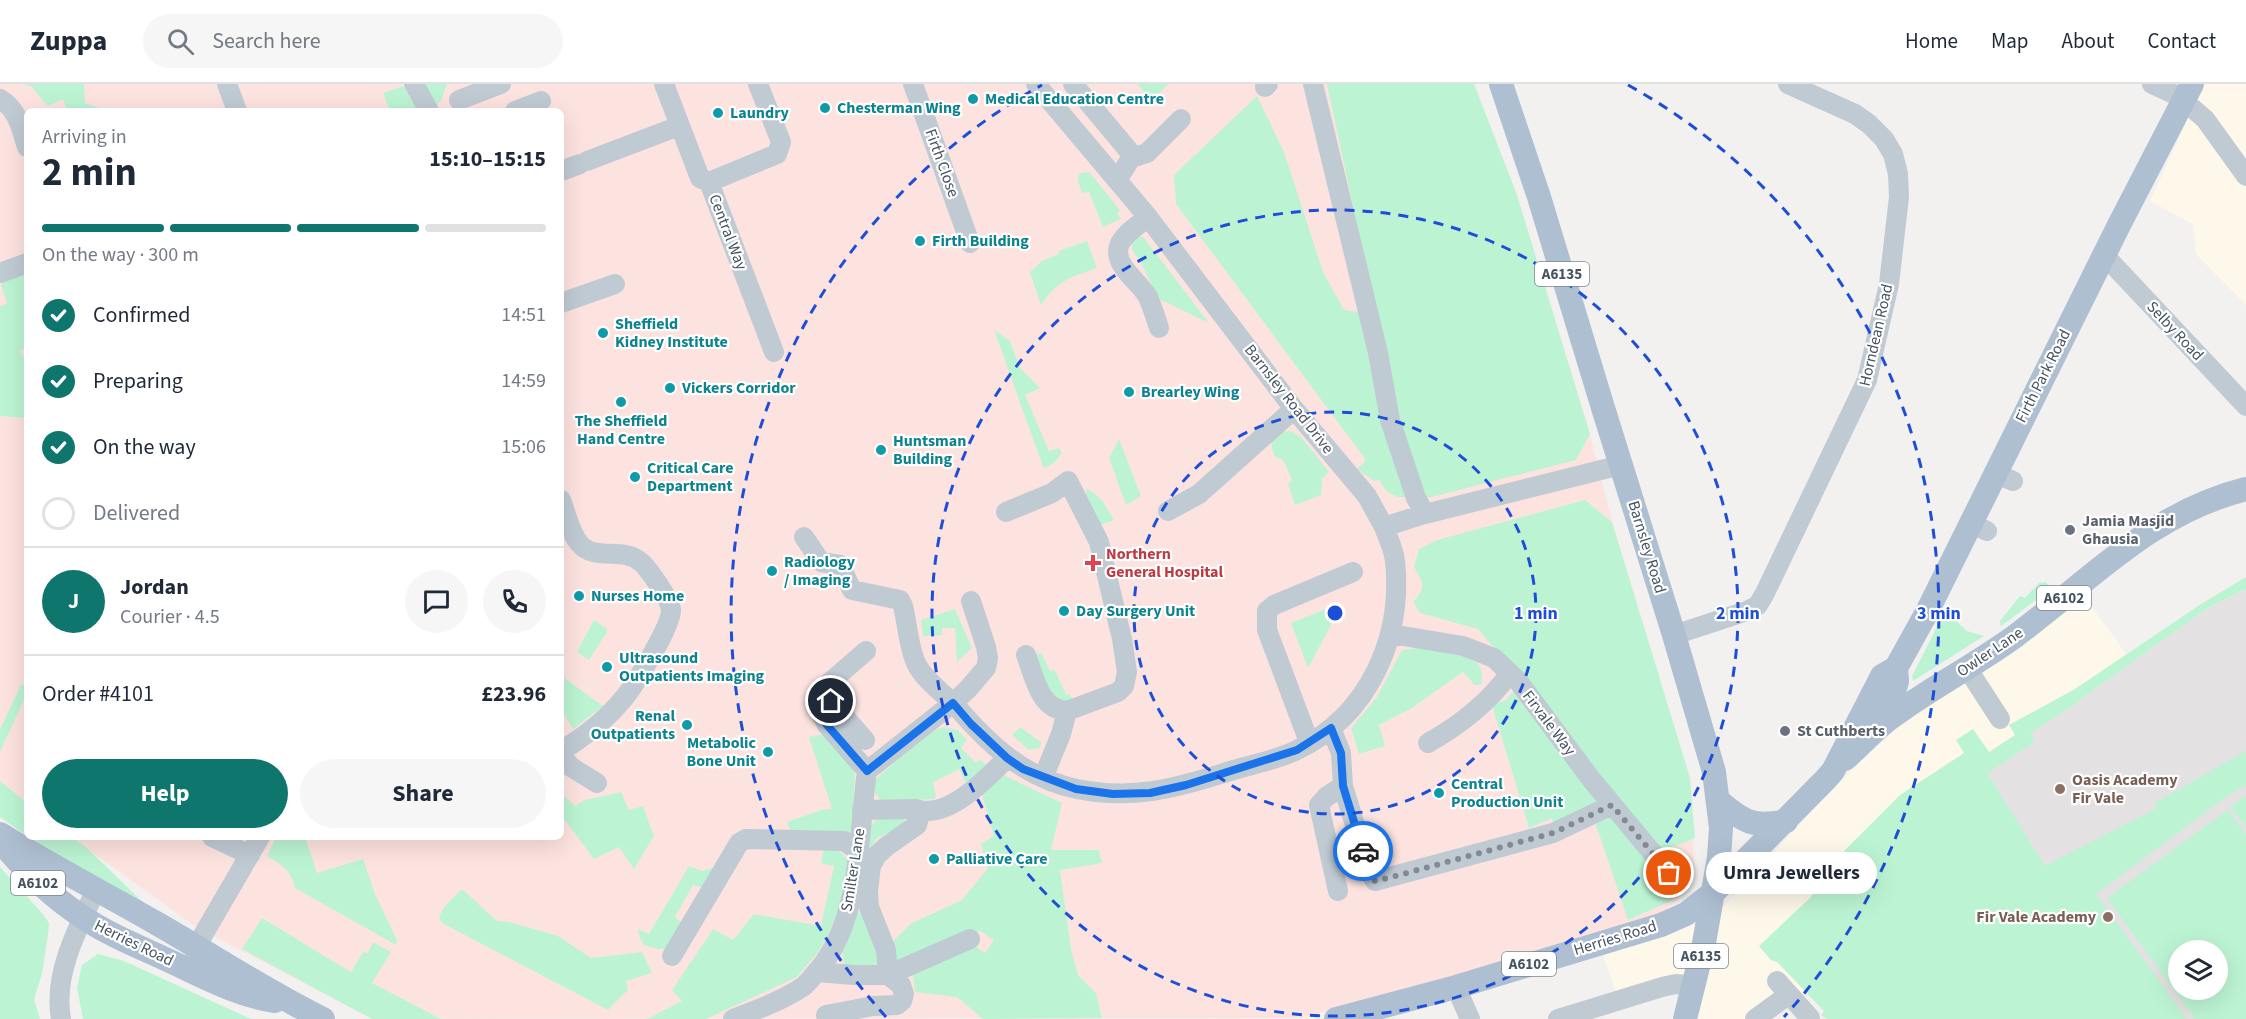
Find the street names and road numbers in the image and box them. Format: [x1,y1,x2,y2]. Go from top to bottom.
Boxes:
street label: Firth Close [919,126,965,200]
street label: Central Way [703,191,753,274]
road number: A6135 [1535,262,1589,286]
street label: Horndean Road [1854,282,1898,388]
street label: Selby Road [2142,296,2208,366]
street label: Firth Park Road [2010,325,2076,427]
street label: Barnsley Road Drive [1239,340,1339,458]
street label: Barnsley Road [1623,498,1671,596]
road number: A6102 [2037,586,2091,610]
street label: Owler Lane [1953,622,2027,682]
street label: Firvale Way [1517,686,1581,760]
street label: Smilter Lane [836,827,870,913]
road number: A6102 [11,871,65,895]
street label: Herries Road [91,914,177,972]
street label: Herries Road [1571,915,1659,961]
road number: A6135 [1674,944,1728,968]
road number: A6102 [1502,952,1556,976]

